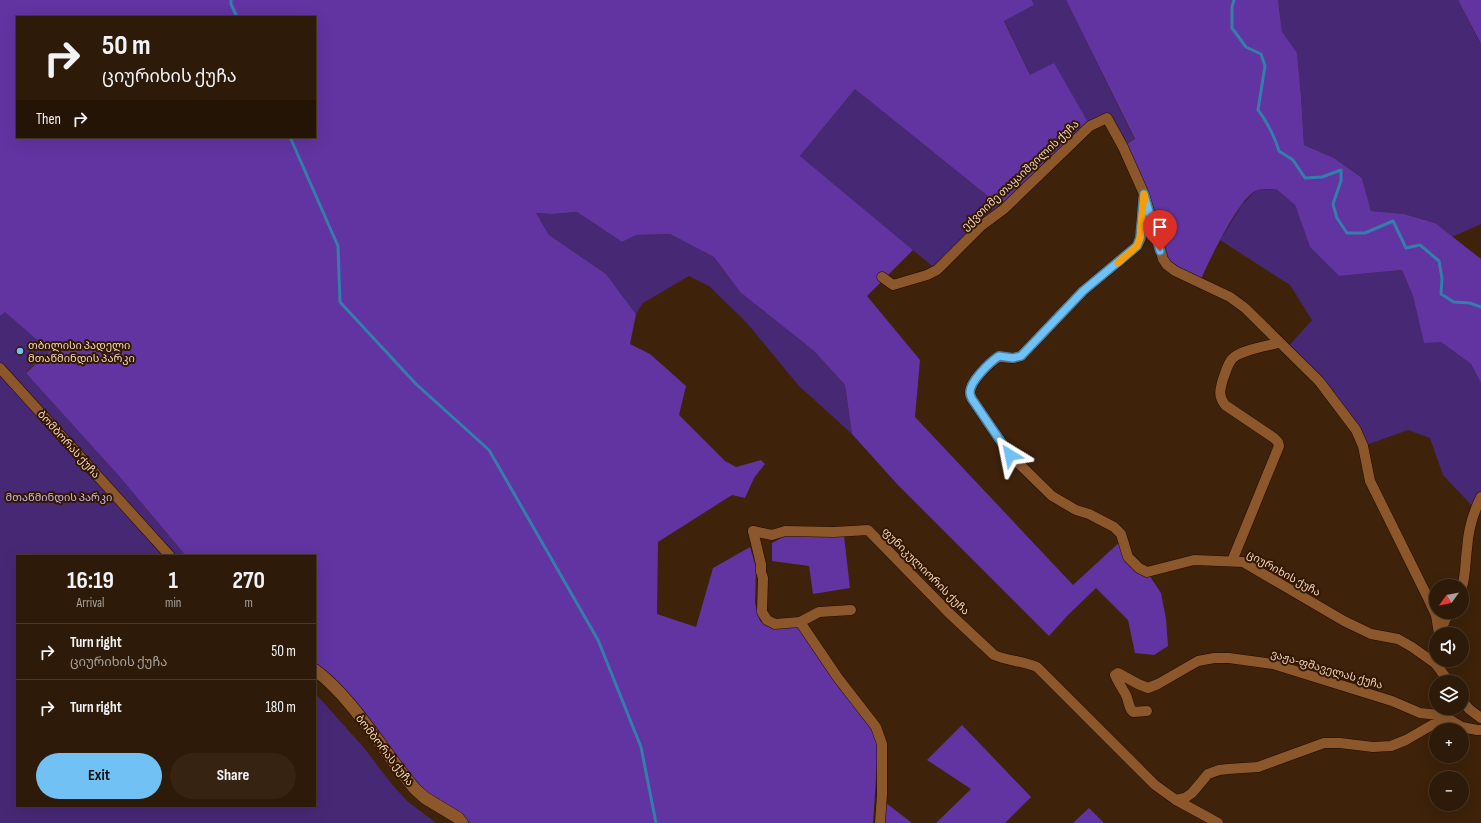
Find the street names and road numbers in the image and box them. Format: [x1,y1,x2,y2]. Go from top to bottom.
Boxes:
street label: ექვთიმე თაყაიშვილის ქუჩა [959,117,1082,233]
street label: ბომბორას ქუჩა [35,408,102,481]
street label: ფუნიკულიორის ქუჩა [879,525,972,618]
street label: ციურიხის ქუჩა [1245,548,1323,599]
street label: ვაჟა-ფშაველას ქუჩა [1269,647,1384,692]
street label: ბომბორას ქუჩა [353,712,416,788]

